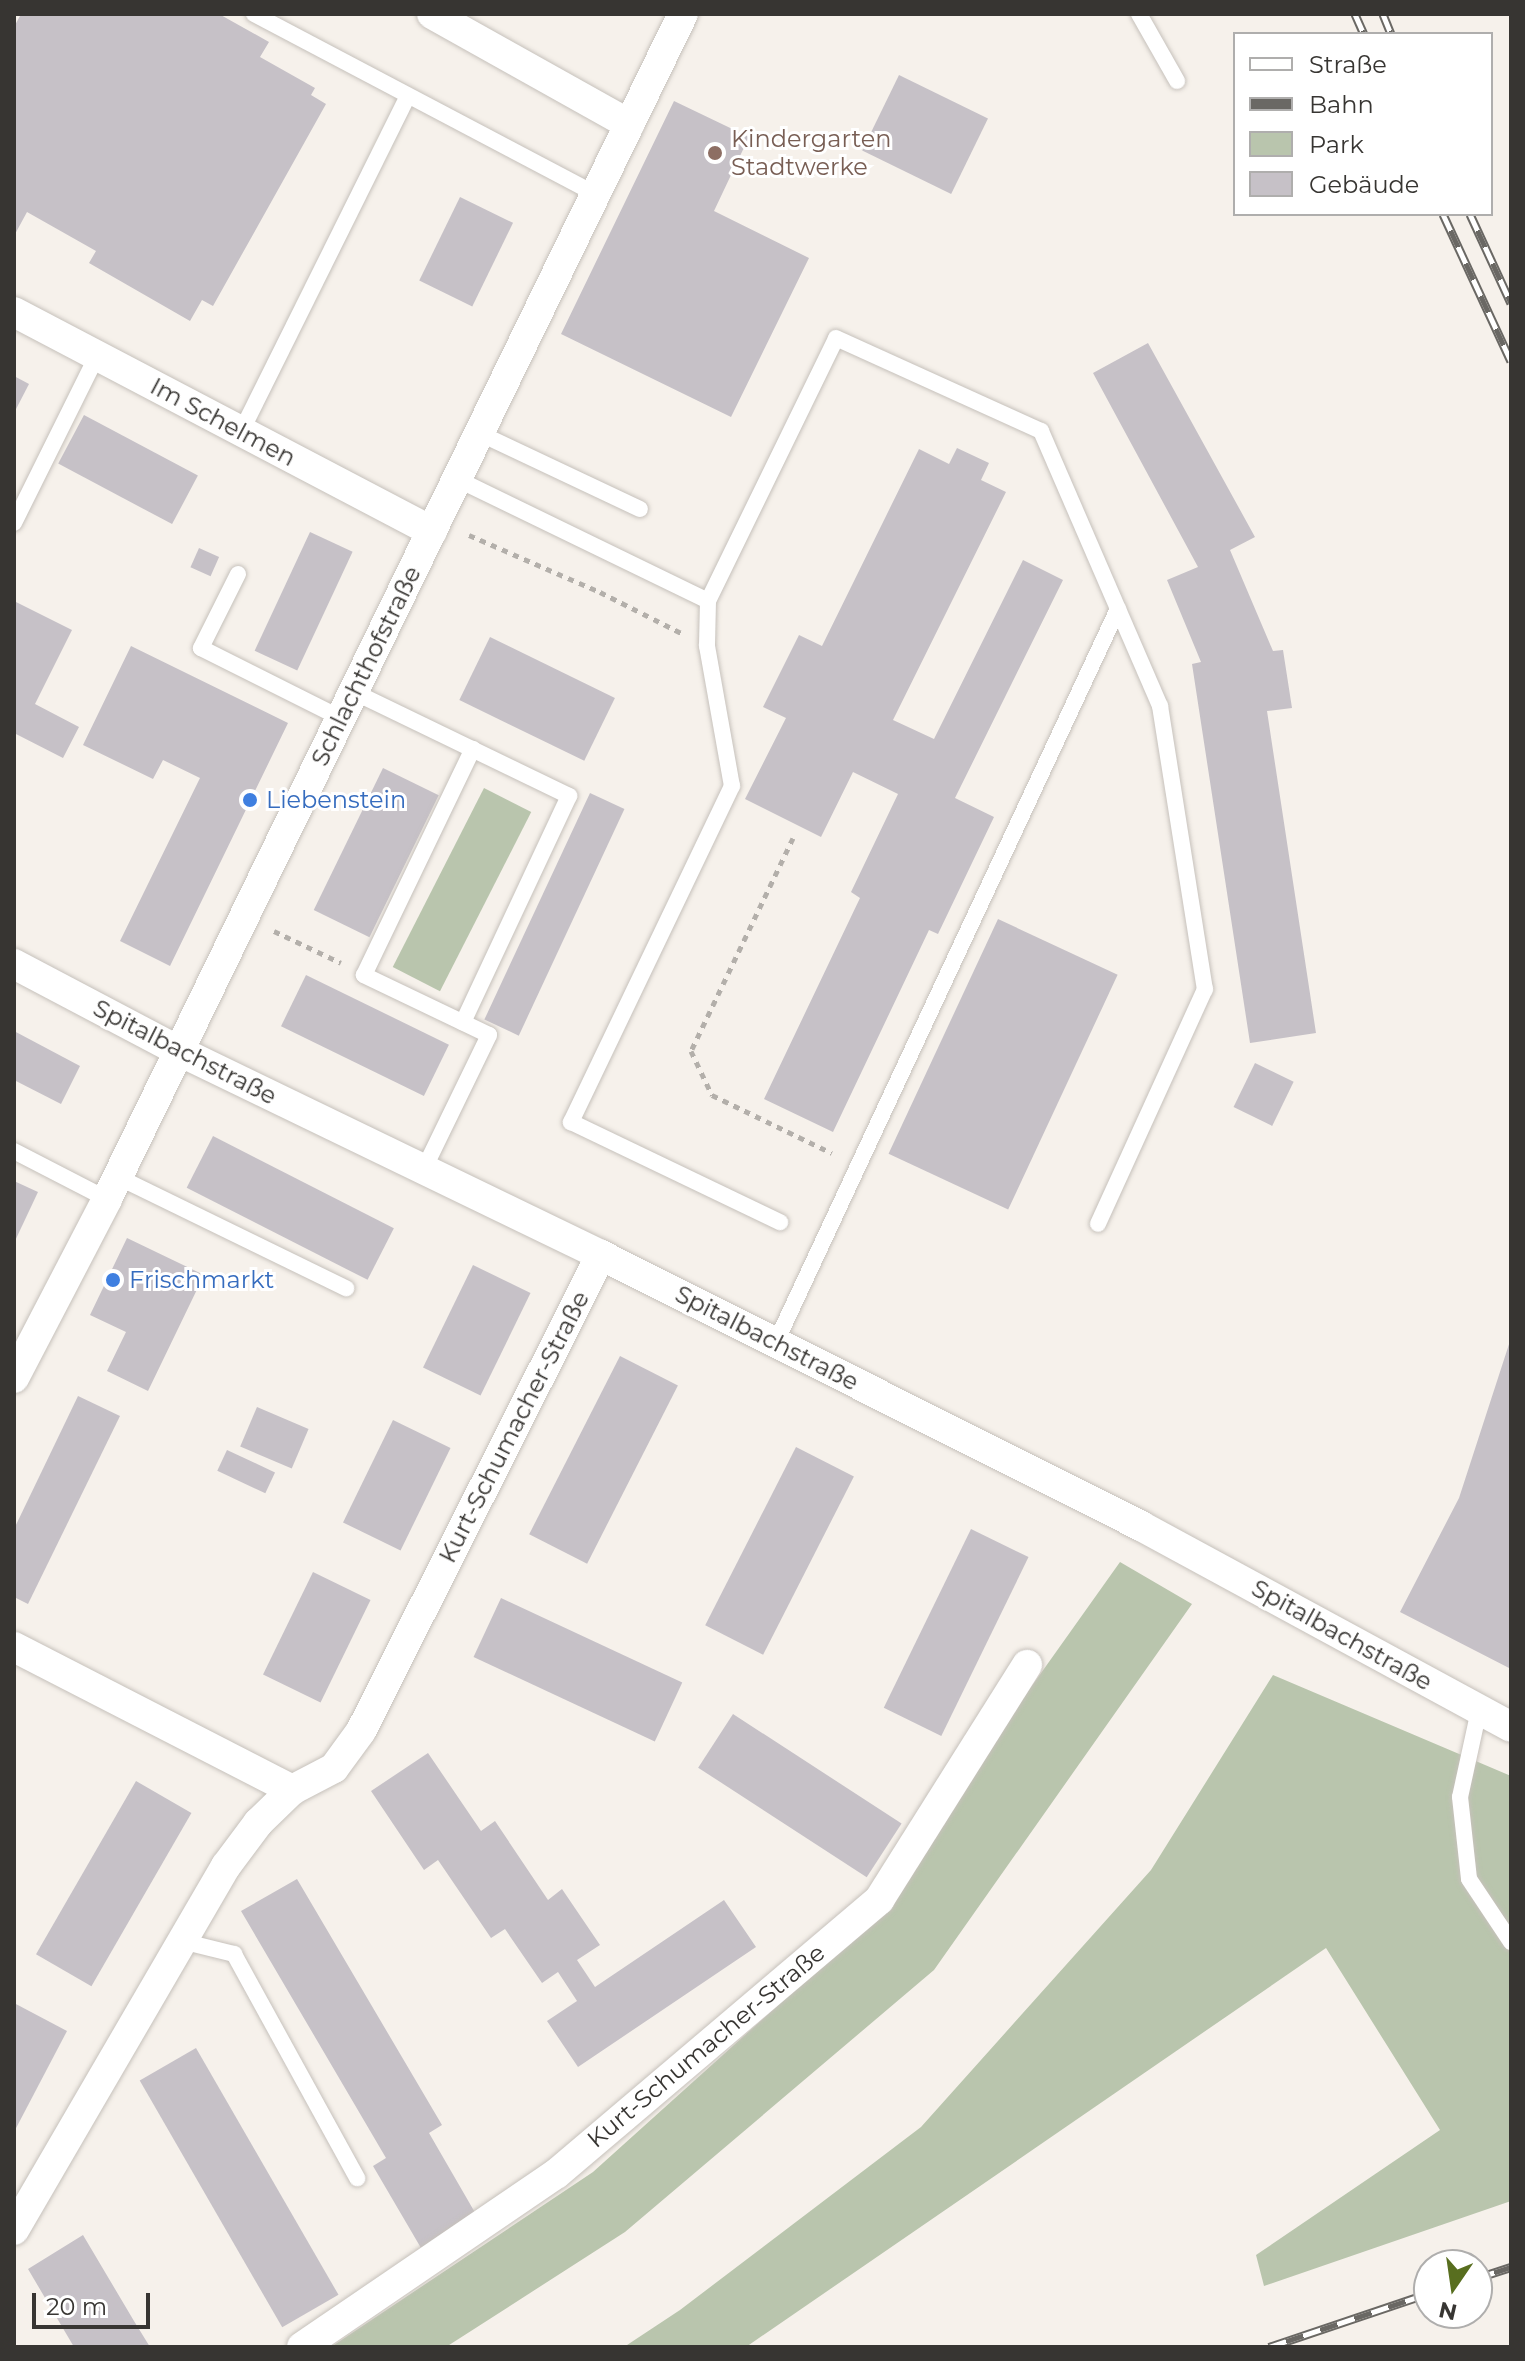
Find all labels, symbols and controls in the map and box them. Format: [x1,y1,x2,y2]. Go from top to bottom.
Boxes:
legend [1233,32,1493,216]
text: Straße [1309,50,1387,79]
text: Bahn [1309,90,1374,119]
place label: Kindergarten Stadtwerke [731,125,891,181]
text: Park [1309,130,1364,159]
marker: Kindergarten Stadtwerke [706,144,724,162]
text: Gebäude [1309,170,1419,199]
street label: Im Schelmen [145,372,301,472]
street label: Schlachthofstraße [305,562,427,770]
place label: Liebenstein [266,786,406,814]
marker: Liebenstein [241,791,259,809]
street label: Spitalbachstraße [89,993,281,1111]
place label: Frischmarkt [129,1266,274,1294]
marker: Frischmarkt [104,1271,122,1289]
street label: Spitalbachstraße [671,1279,863,1397]
street label: Kurt-Schumacher-Straße [433,1286,595,1568]
street label: Spitalbachstraße [1247,1573,1437,1697]
street label: Kurt-Schumacher-Straße [581,1938,831,2154]
north arrow [1413,2249,1493,2329]
scale bar [36,2277,154,2327]
text: 20 m [46,2292,107,2321]
text: N [1436,2296,1460,2326]

